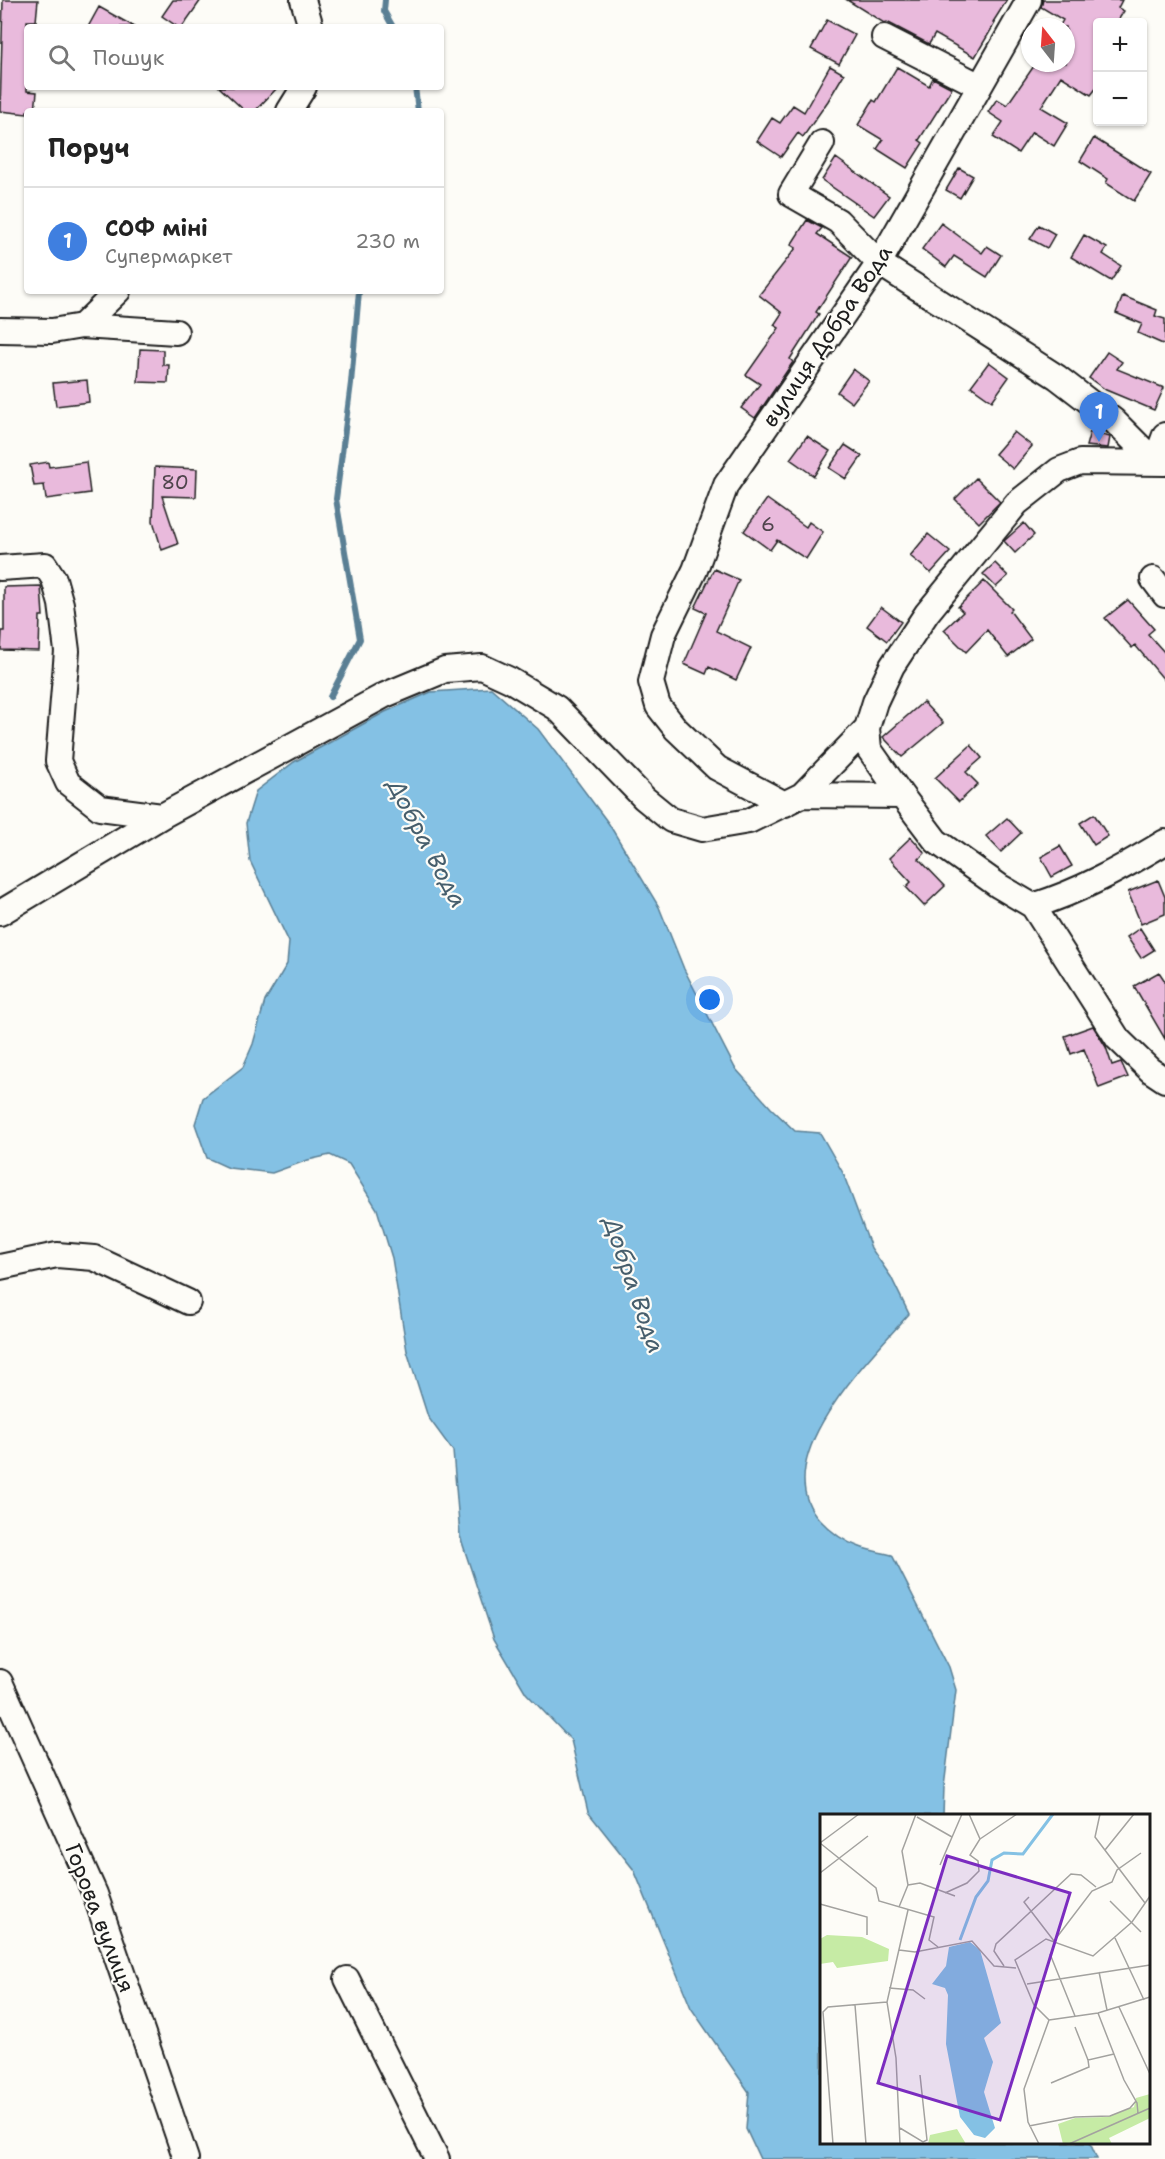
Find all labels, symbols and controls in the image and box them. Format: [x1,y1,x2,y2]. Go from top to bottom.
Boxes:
north arrow [1021,18,1075,72]
map controls [1093,18,1147,126]
button: + [1093,18,1147,72]
search box [24,24,444,90]
icon: search [45,41,78,74]
text: Пошук [93,43,164,72]
button: − [1093,72,1147,126]
text: Поруч [48,130,130,165]
text: СОФ міні [105,214,208,243]
text: 1 [63,228,72,254]
text: 230 m [355,228,420,254]
street label: вулиця Добра Вода [755,239,899,433]
text: Супермаркет [105,243,232,269]
pin: 1 [1080,392,1118,442]
house number: 80 [161,469,189,495]
house number: 6 [761,511,775,537]
water label: Добра Вода [379,771,474,913]
your location [695,985,724,1014]
water label: Добра Вода [595,1211,672,1357]
inset map [820,1814,1150,2144]
street label: Горова вулиця [58,1839,142,1997]

